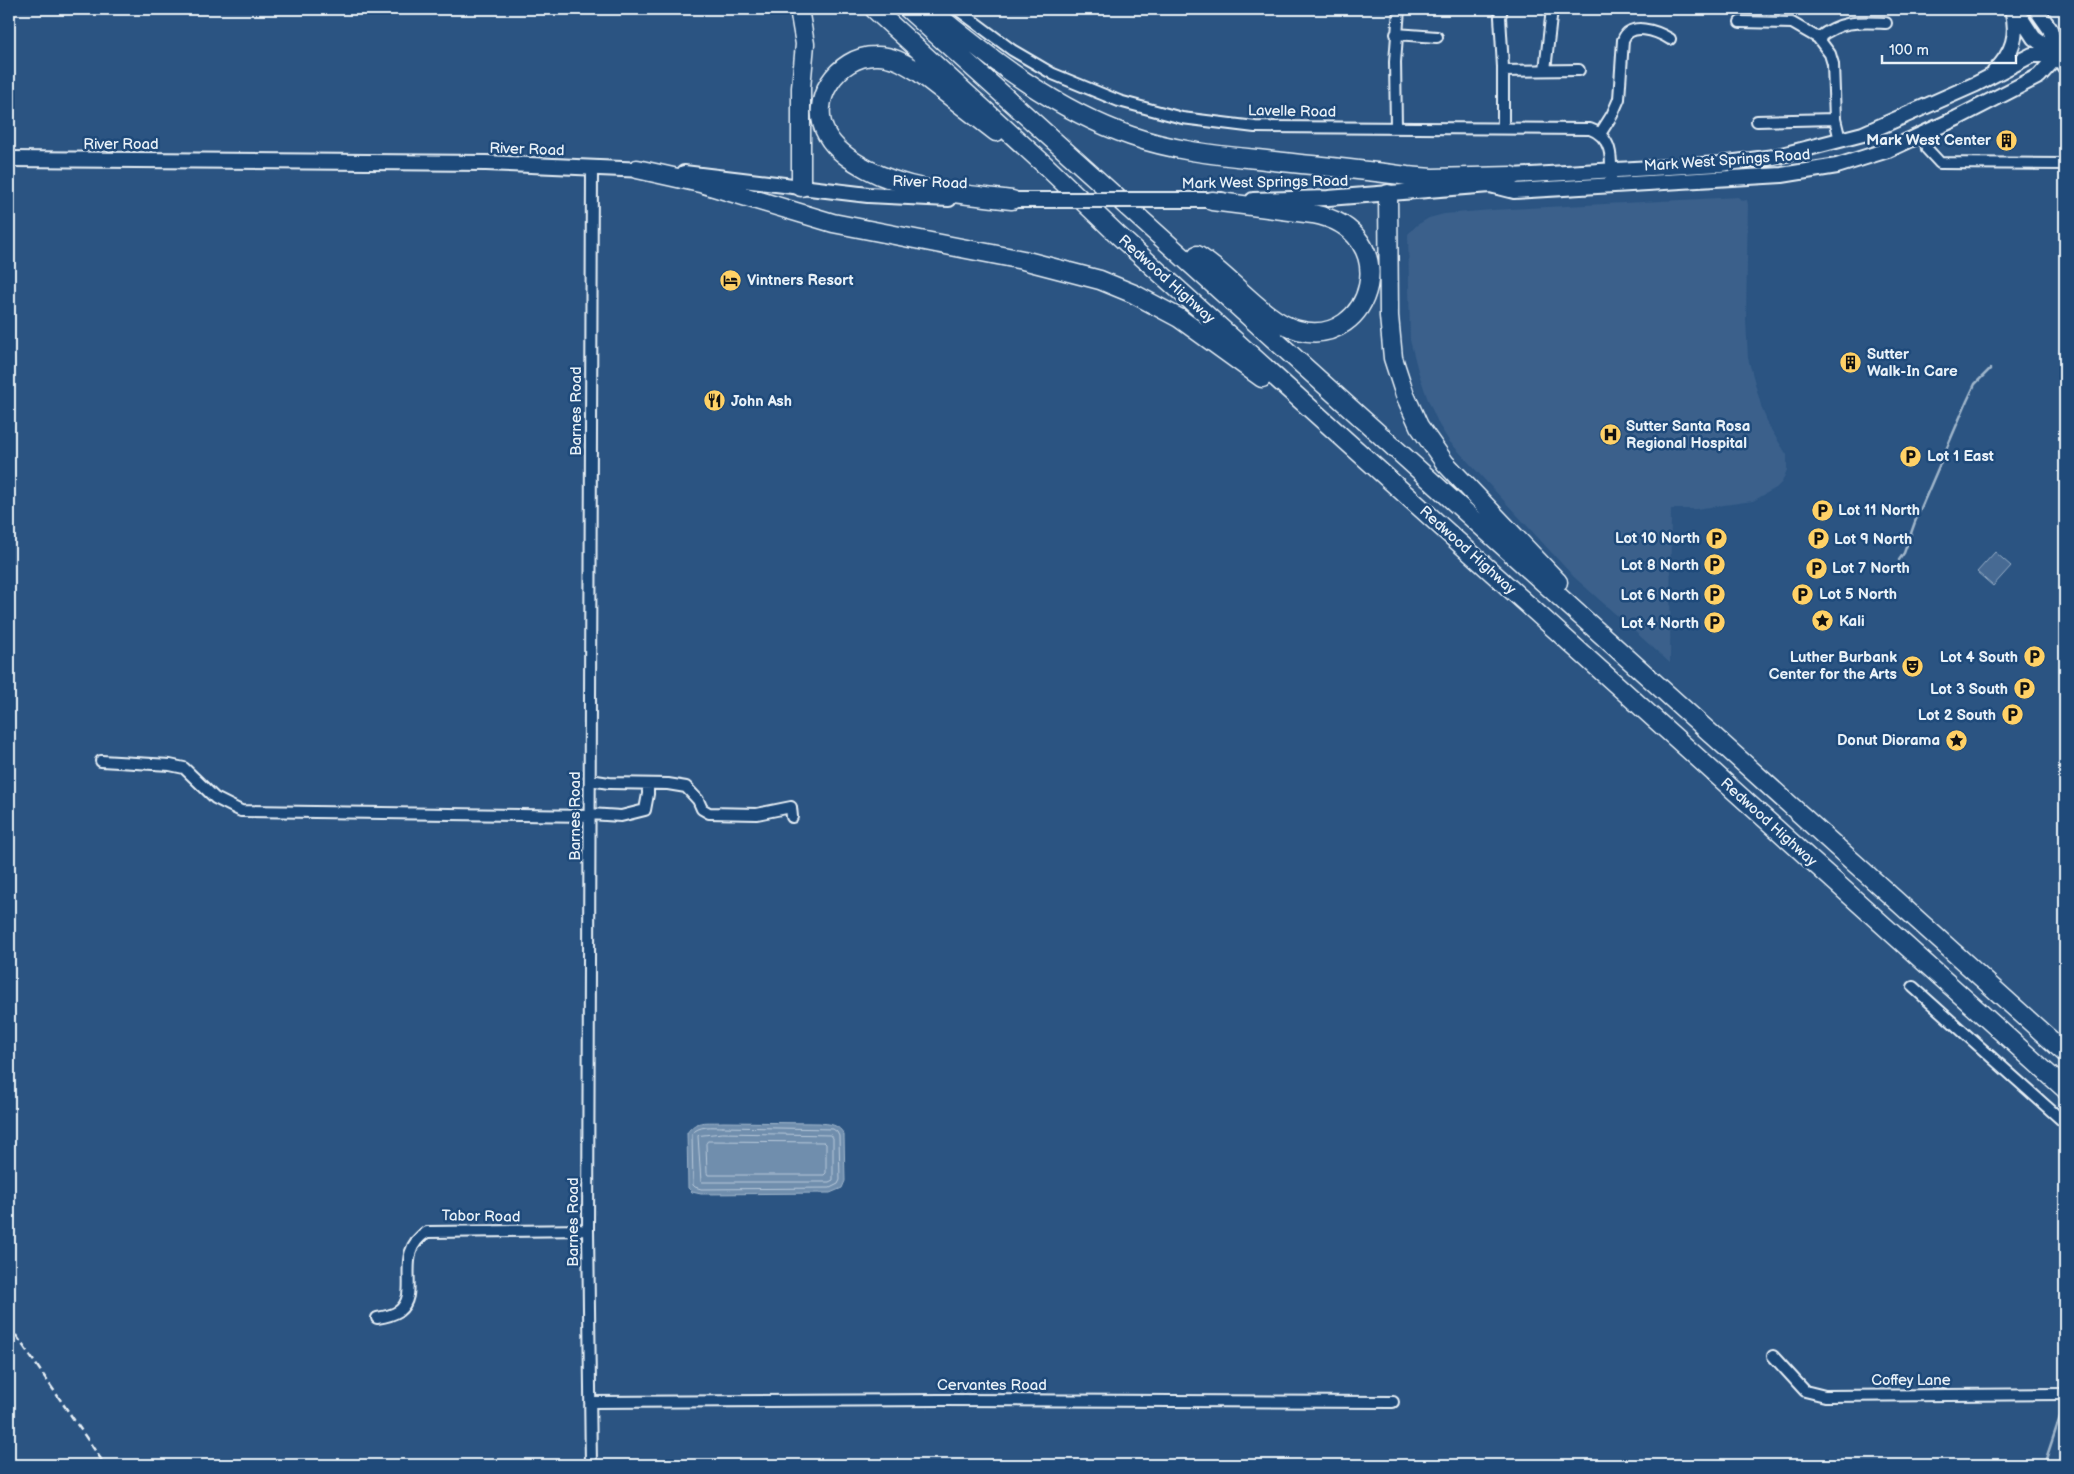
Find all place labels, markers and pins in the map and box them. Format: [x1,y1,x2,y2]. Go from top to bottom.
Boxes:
building icon: Mark West Center [1995,128,2019,152]
place label: Mark West Center [1866,131,1992,150]
hotel icon: Vintners Resort [719,268,743,292]
place label: Vintners Resort [747,271,854,290]
place label: Sutter Walk-In Care [1867,345,1958,381]
building icon: Sutter Walk-In Care [1839,351,1863,375]
restaurant icon: John Ash [703,389,727,413]
place label: John Ash [731,392,792,411]
place label: Sutter Santa Rosa Regional Hospital [1626,417,1750,453]
hospital icon: Sutter Santa Rosa Regional Hospital [1598,423,1622,447]
parking icon: Lot 1 East [1899,444,1923,468]
place label: Lot 1 East [1927,447,1994,466]
parking icon: Lot 11 North [1810,498,1834,522]
place label: Lot 11 North [1838,501,1920,520]
parking icon: Lot 10 North [1704,526,1728,550]
parking icon: Lot 9 North [1806,527,1830,551]
place label: Lot 10 North [1615,529,1700,548]
place label: Lot 9 North [1834,530,1912,549]
parking icon: Lot 8 North [1703,553,1727,577]
place label: Lot 8 North [1621,556,1699,575]
parking icon: Lot 7 North [1804,556,1828,580]
place label: Lot 7 North [1832,559,1910,578]
parking icon: Lot 5 North [1791,582,1815,606]
parking icon: Lot 6 North [1703,583,1727,607]
place label: Lot 5 North [1819,585,1897,604]
place label: Lot 6 North [1621,586,1699,605]
place icon: Kali [1811,609,1835,633]
parking icon: Lot 4 North [1703,611,1727,635]
place label: Kali [1839,612,1865,631]
place label: Lot 4 North [1621,614,1699,633]
parking icon: Lot 4 South [2022,645,2046,669]
place label: Luther Burbank Center for the Arts [1769,648,1897,684]
place label: Lot 4 South [1940,648,2018,667]
theatre icon: Luther Burbank Center for the Arts [1901,654,1925,678]
parking icon: Lot 3 South [2012,677,2036,701]
place label: Lot 3 South [1930,680,2008,699]
parking icon: Lot 2 South [2000,703,2024,727]
place label: Lot 2 South [1918,706,1996,725]
place icon: Donut Diorama [1944,728,1968,752]
place label: Donut Diorama [1837,731,1940,750]

